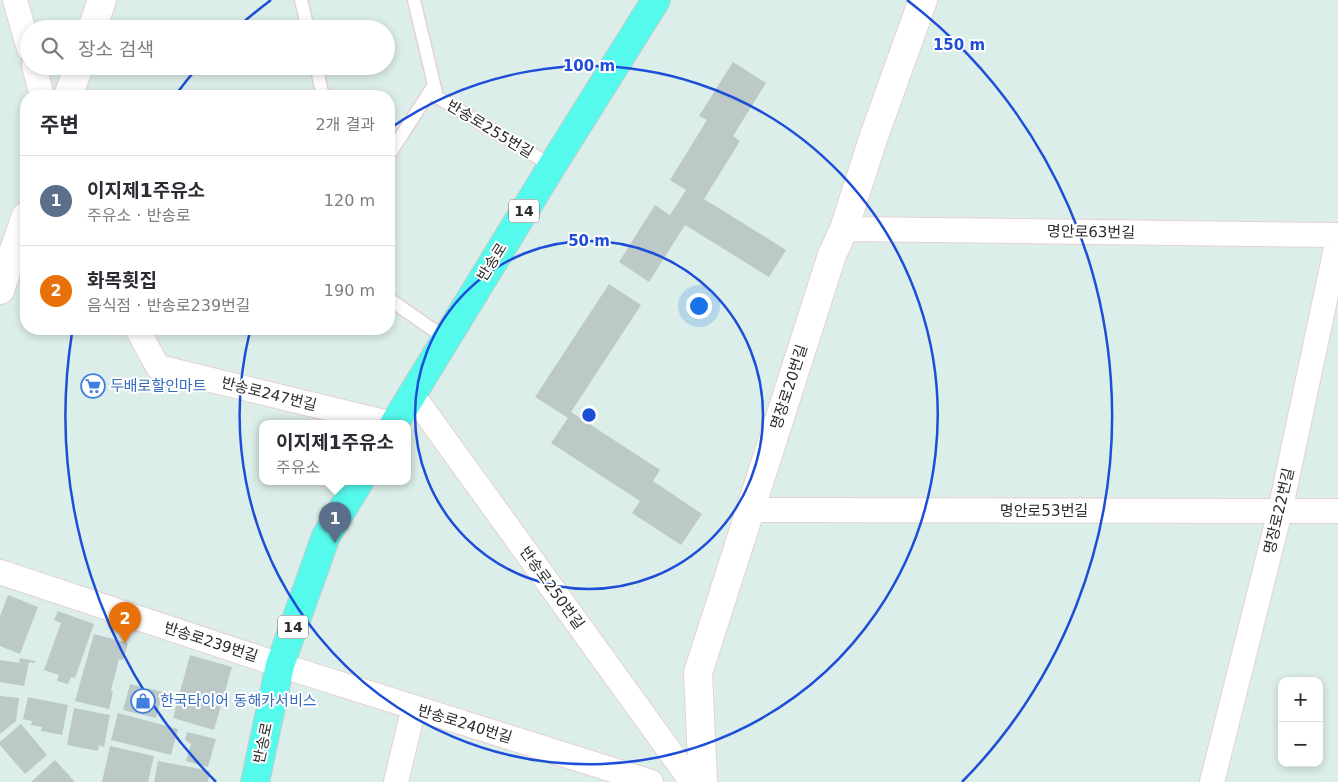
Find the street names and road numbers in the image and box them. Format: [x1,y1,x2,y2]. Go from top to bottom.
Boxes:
street label: 반송로255번길 [444,96,536,162]
road number: 14 [509,200,539,222]
street label: 명안로63번길 [1047,222,1135,242]
street label: 반송로 [473,240,511,284]
street label: 명장로20번길 [767,342,811,432]
street label: 반송로247번길 [219,373,319,415]
street label: 명장로22번길 [1260,466,1298,556]
street label: 명안로53번길 [1000,502,1088,520]
street label: 반송로250번길 [516,543,588,633]
road number: 14 [278,616,308,638]
street label: 반송로239번길 [162,618,260,666]
street label: 반송로240번길 [416,701,514,747]
street label: 반송로 [250,721,276,765]

